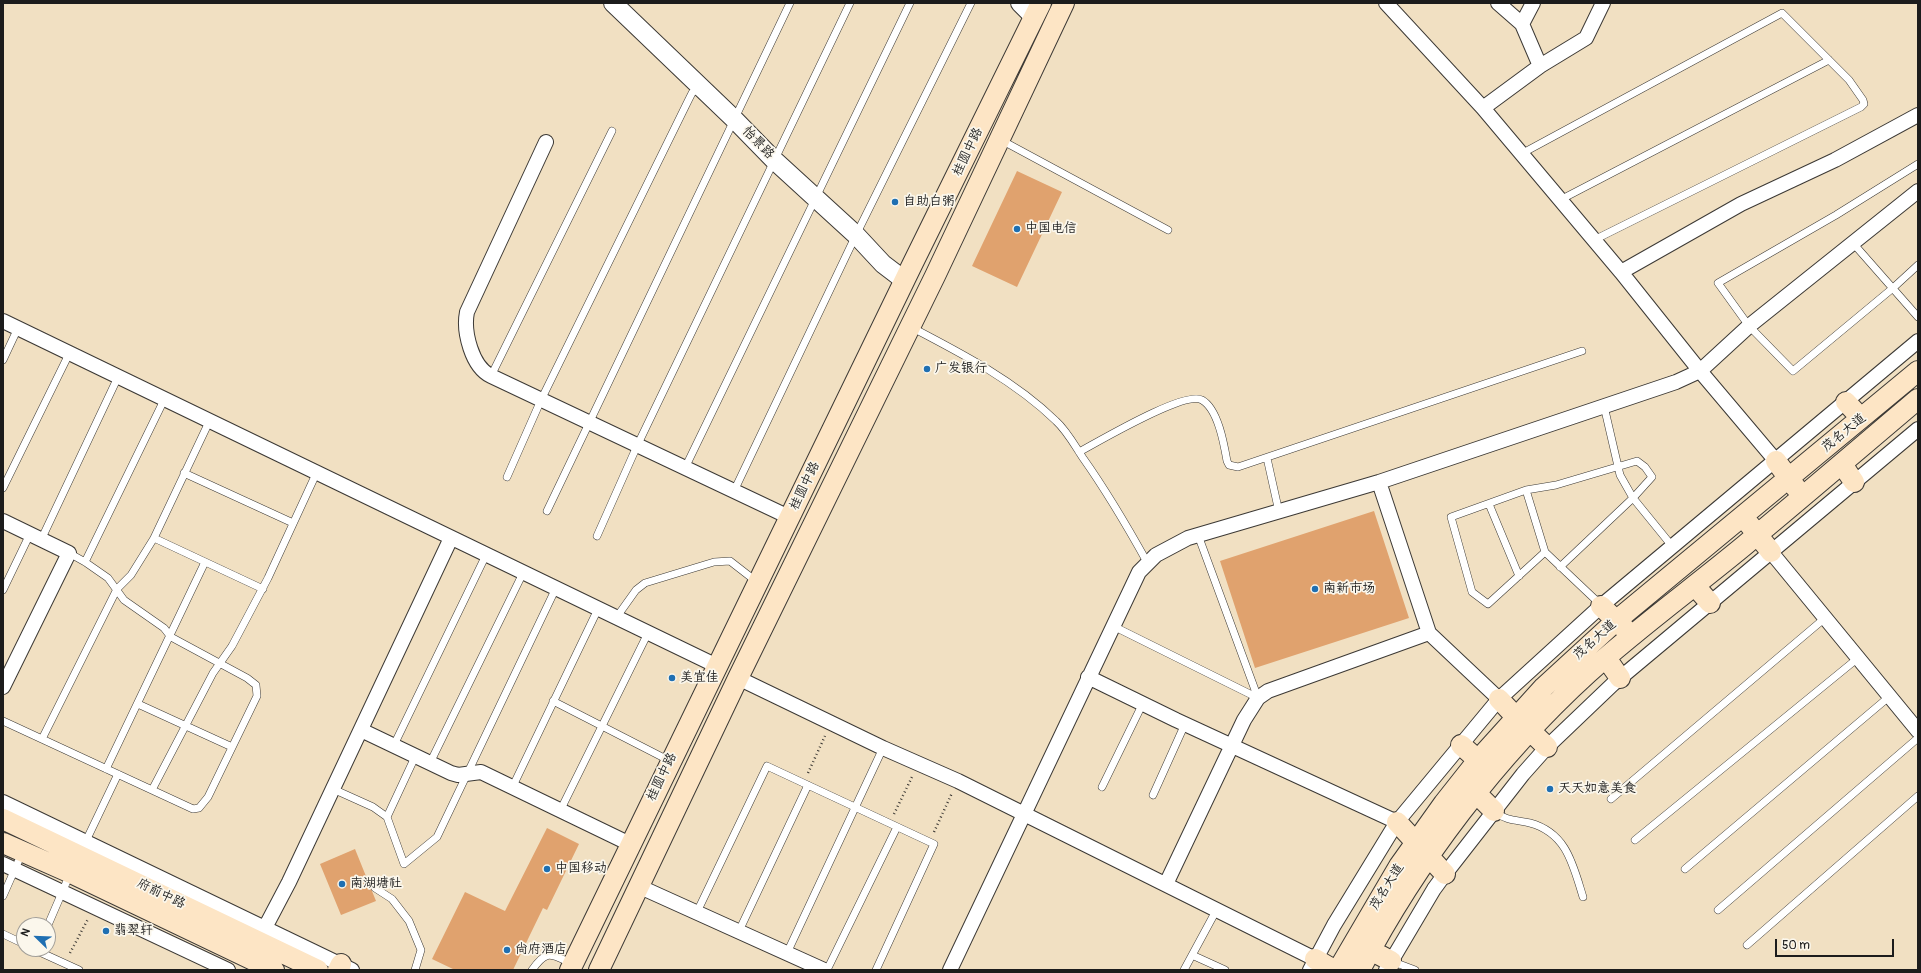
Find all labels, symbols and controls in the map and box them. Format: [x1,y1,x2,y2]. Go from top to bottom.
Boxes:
street label: 怡景路 [739,124,777,162]
street label: 桂圆中路 [950,125,986,179]
place label: 自助白粥 [903,194,955,210]
marker: 自助白粥 [890,197,900,207]
place label: 中国电信 [1025,221,1077,237]
marker: 中国电信 [1012,224,1022,234]
place label: 广发银行 [935,361,987,377]
marker: 广发银行 [922,364,932,374]
street label: 茂名大道 [1819,411,1869,455]
street label: 桂圆中路 [787,459,823,513]
place label: 南新市场 [1323,581,1375,597]
marker: 南新市场 [1310,584,1320,594]
street label: 茂名大道 [1570,617,1620,663]
place label: 美宜佳 [680,670,719,686]
marker: 美宜佳 [667,673,677,683]
street label: 桂圆中路 [644,750,680,804]
place label: 天天如意美食 [1558,781,1636,797]
marker: 天天如意美食 [1545,784,1555,794]
place label: 中国移动 [555,861,607,877]
street label: 茂名大道 [1367,861,1407,913]
marker: 中国移动 [542,864,552,874]
street label: 府前中路 [134,876,188,912]
place label: 南湖塘社 [350,876,402,892]
marker: 南湖塘社 [337,879,347,889]
north arrow [16,917,56,957]
place label: 翡翠轩 [114,923,153,939]
marker: 翡翠轩 [101,926,111,936]
text: N [18,927,33,938]
scale bar [1777,931,1896,957]
text: 50 m [1782,938,1810,953]
place label: 尚府酒店 [515,942,567,958]
marker: 尚府酒店 [502,945,512,955]

